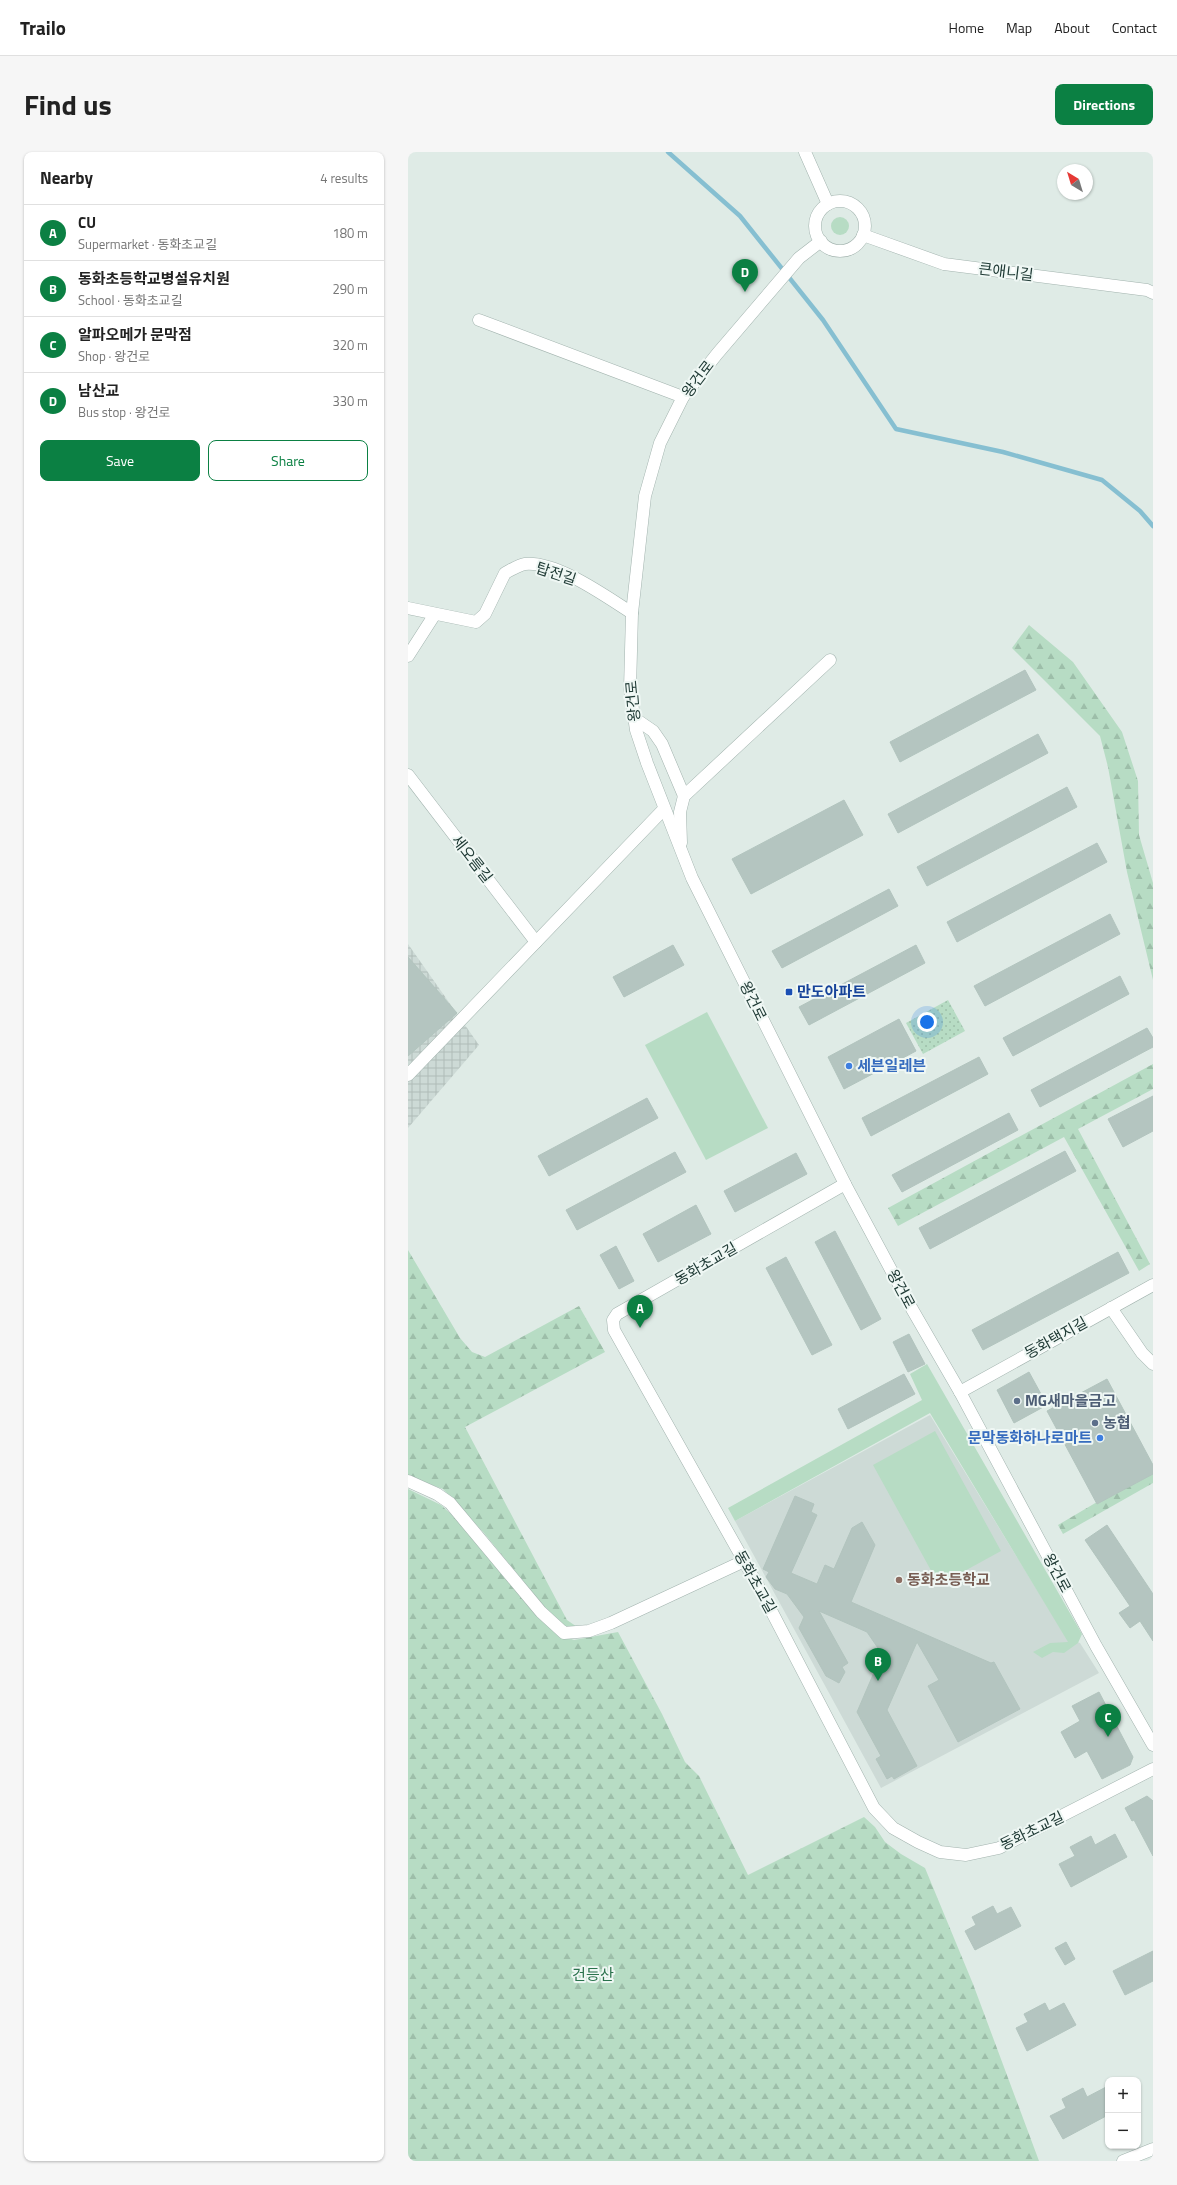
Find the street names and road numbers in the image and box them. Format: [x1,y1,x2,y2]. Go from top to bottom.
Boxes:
street label: 큰애니길 [977,257,1035,286]
street label: 왕건로 [676,355,719,402]
street label: 탑전길 [533,556,579,591]
street label: 왕건로 [619,679,646,723]
street label: 세오름길 [446,830,498,888]
street label: 왕건로 [734,977,773,1024]
street label: 동화초교길 [670,1236,741,1291]
street label: 왕건로 [882,1265,921,1312]
street label: 동화택지길 [1020,1311,1092,1364]
street label: 동화초교길 [729,1546,782,1618]
street label: 왕건로 [1038,1549,1077,1596]
street label: 동화초교길 [996,1805,1068,1856]

